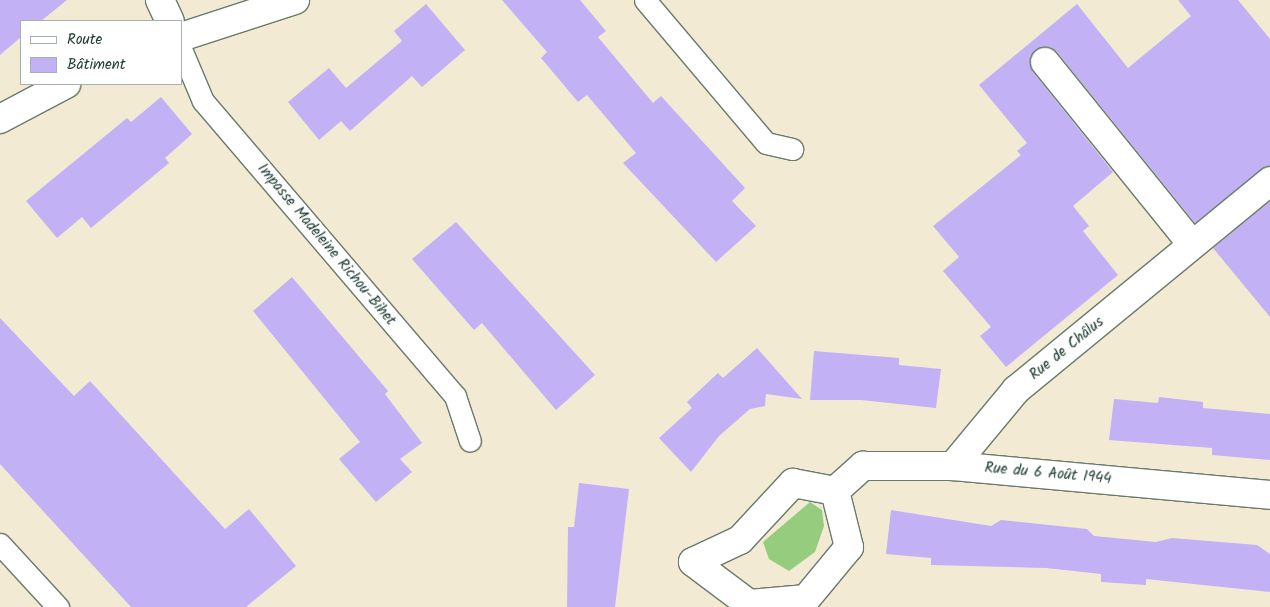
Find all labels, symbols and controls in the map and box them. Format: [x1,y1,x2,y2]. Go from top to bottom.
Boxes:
legend [20,20,182,85]
text: Route [67,28,102,52]
text: Bâtiment [67,53,126,77]
street label: Impasse Madeleine Richou-Bihet [253,160,399,330]
street label: Rue de Châlus [1026,314,1108,384]
street label: Rue du 6 Août 1944 [984,459,1112,489]

